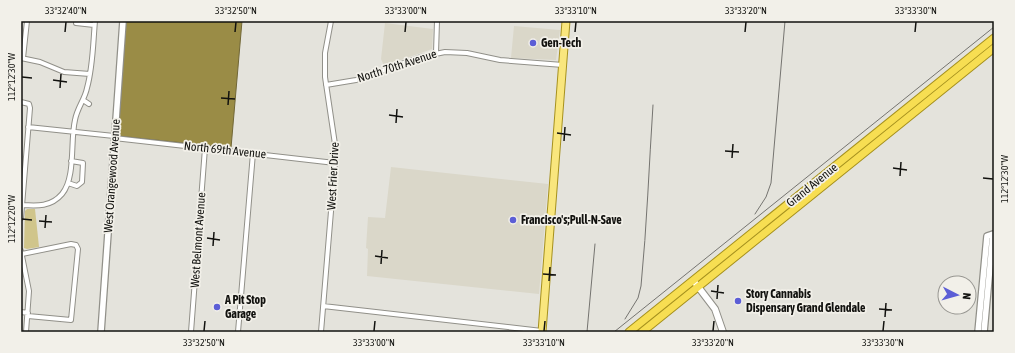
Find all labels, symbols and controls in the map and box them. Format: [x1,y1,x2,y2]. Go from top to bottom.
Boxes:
text: 33°32'40"N [45,5,87,16]
text: 33°32'50"N [215,5,257,16]
text: 33°33'00"N [385,5,427,16]
text: 33°33'10"N [555,5,597,16]
text: 33°33'20"N [725,5,767,16]
text: 33°33'30"N [895,5,937,16]
place label: Gen-Tech [541,36,581,50]
marker: Gen-Tech [528,38,538,48]
street label: North 70th Avenue [356,47,438,85]
text: 112°12'30"W [6,52,17,101]
street label: West Orangewood Avenue [101,119,123,233]
street label: North 69th Avenue [183,139,267,161]
street label: West Frier Drive [324,142,342,210]
text: 112°12'30"W [999,154,1010,203]
street label: Grand Avenue [784,160,840,210]
street label: West Belmont Avenue [188,192,208,288]
text: 112°12'20"W [6,194,17,243]
place label: Francisco's;Pull-N-Save [521,213,622,227]
marker: Francisco's;Pull-N-Save [508,215,518,225]
north arrow [937,275,977,315]
place label: Story Cannabis Dispensary Grand Glendale [746,287,866,315]
text: N [961,292,973,300]
place label: A Pit Stop Garage [224,293,266,321]
marker: Story Cannabis Dispensary Grand Glendale [733,296,743,306]
marker: A Pit Stop Garage [212,302,222,312]
text: 33°32'50"N [183,337,225,348]
text: 33°33'00"N [353,337,395,348]
text: 33°33'10"N [523,337,565,348]
text: 33°33'20"N [692,337,734,348]
text: 33°33'30"N [862,337,904,348]

